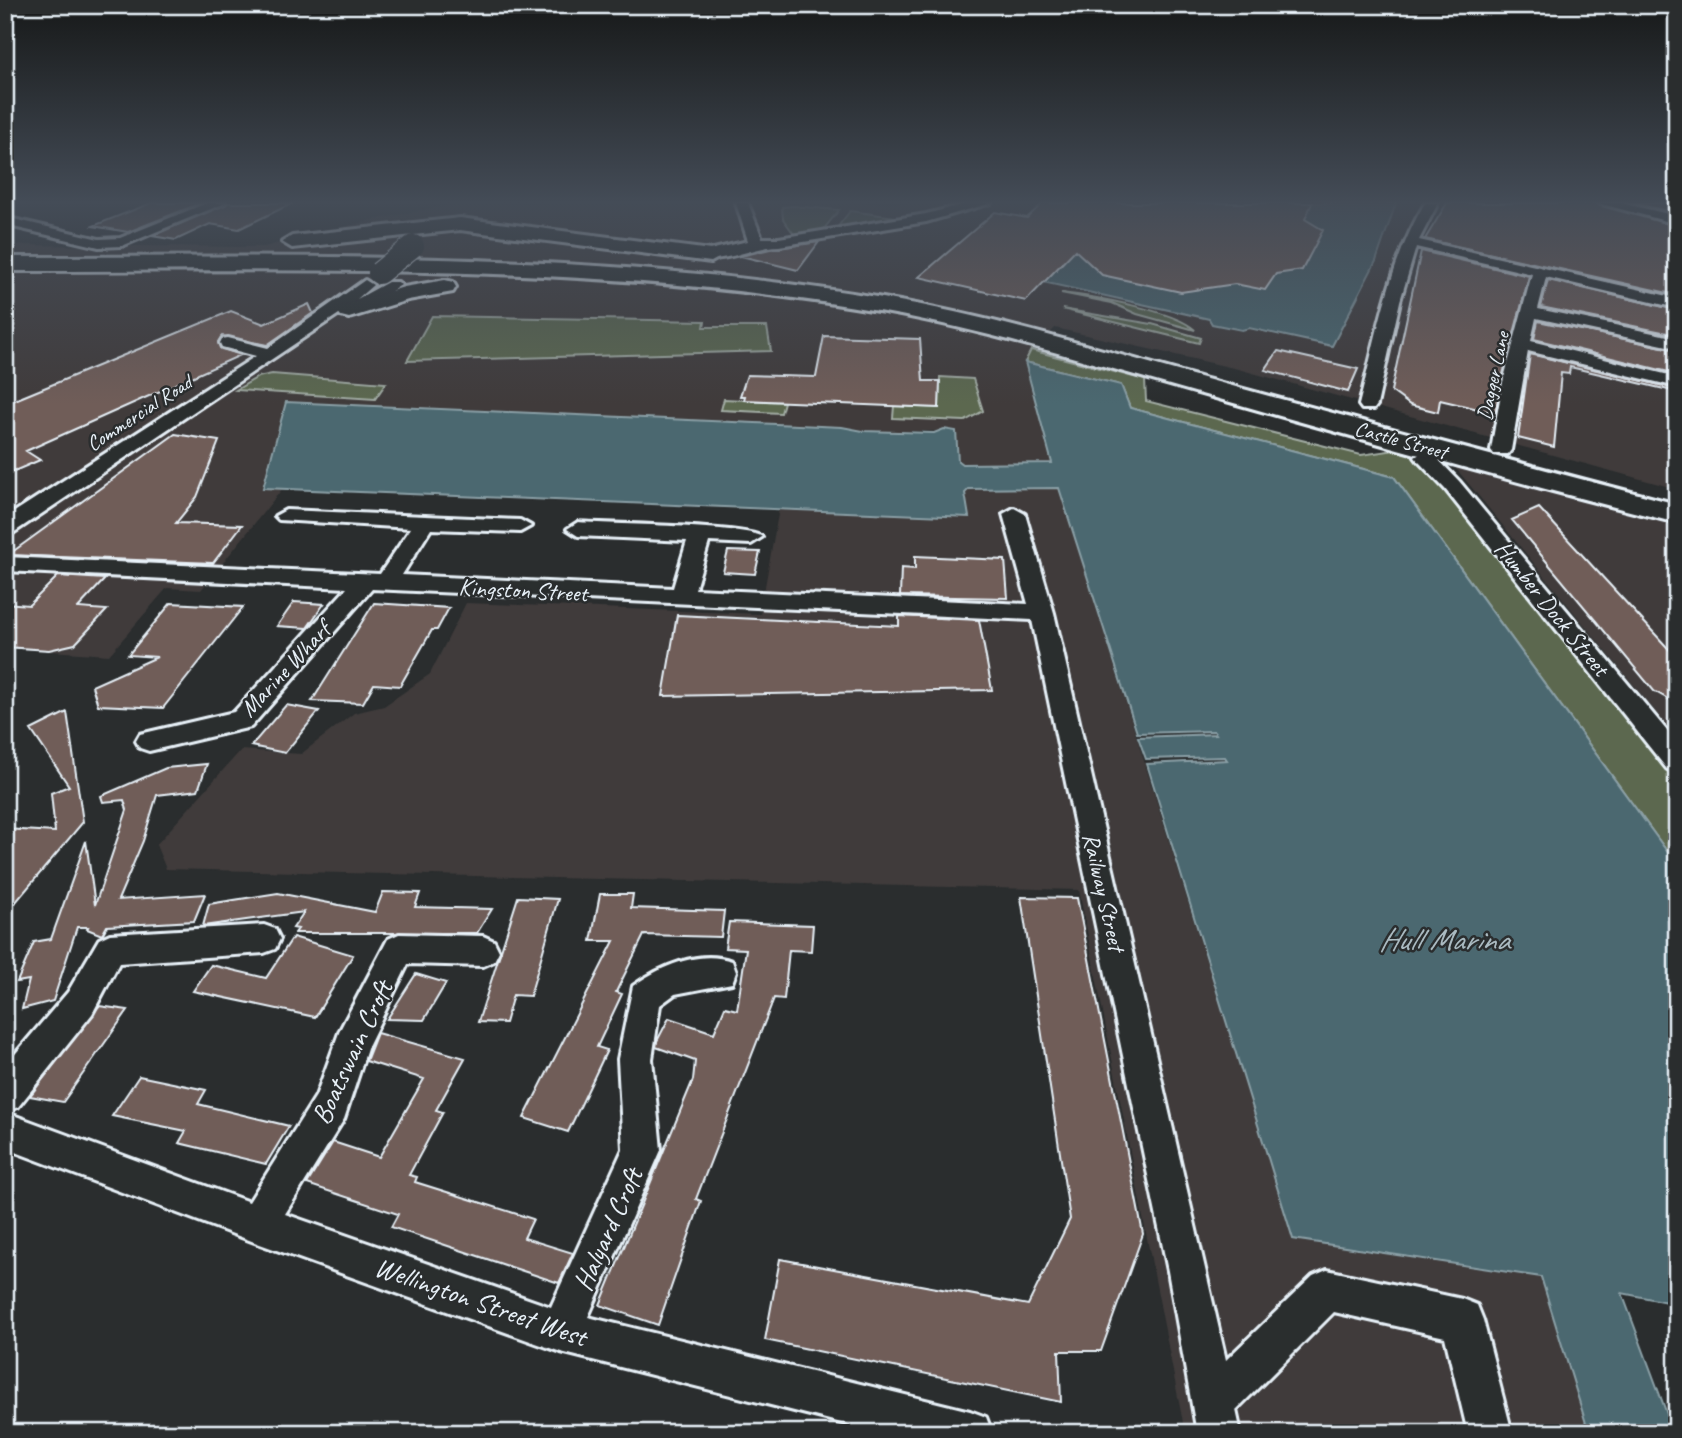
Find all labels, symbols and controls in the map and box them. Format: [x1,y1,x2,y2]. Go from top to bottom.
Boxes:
street label: Dagger Lane [1471,327,1515,422]
street label: Commercial Road [81,368,199,457]
street label: Castle Street [1352,415,1453,466]
street label: Humber Dock Street [1488,534,1617,683]
street label: Kingston Street [458,572,590,608]
street label: Marine Wharf [233,611,340,723]
street label: Railway Street [1076,830,1133,957]
water label: Hull Marina [1379,919,1512,960]
street label: Boatswain Croft [303,972,401,1130]
street label: Halyard Croft [565,1160,651,1296]
street label: Wellington Street West [370,1249,594,1355]

